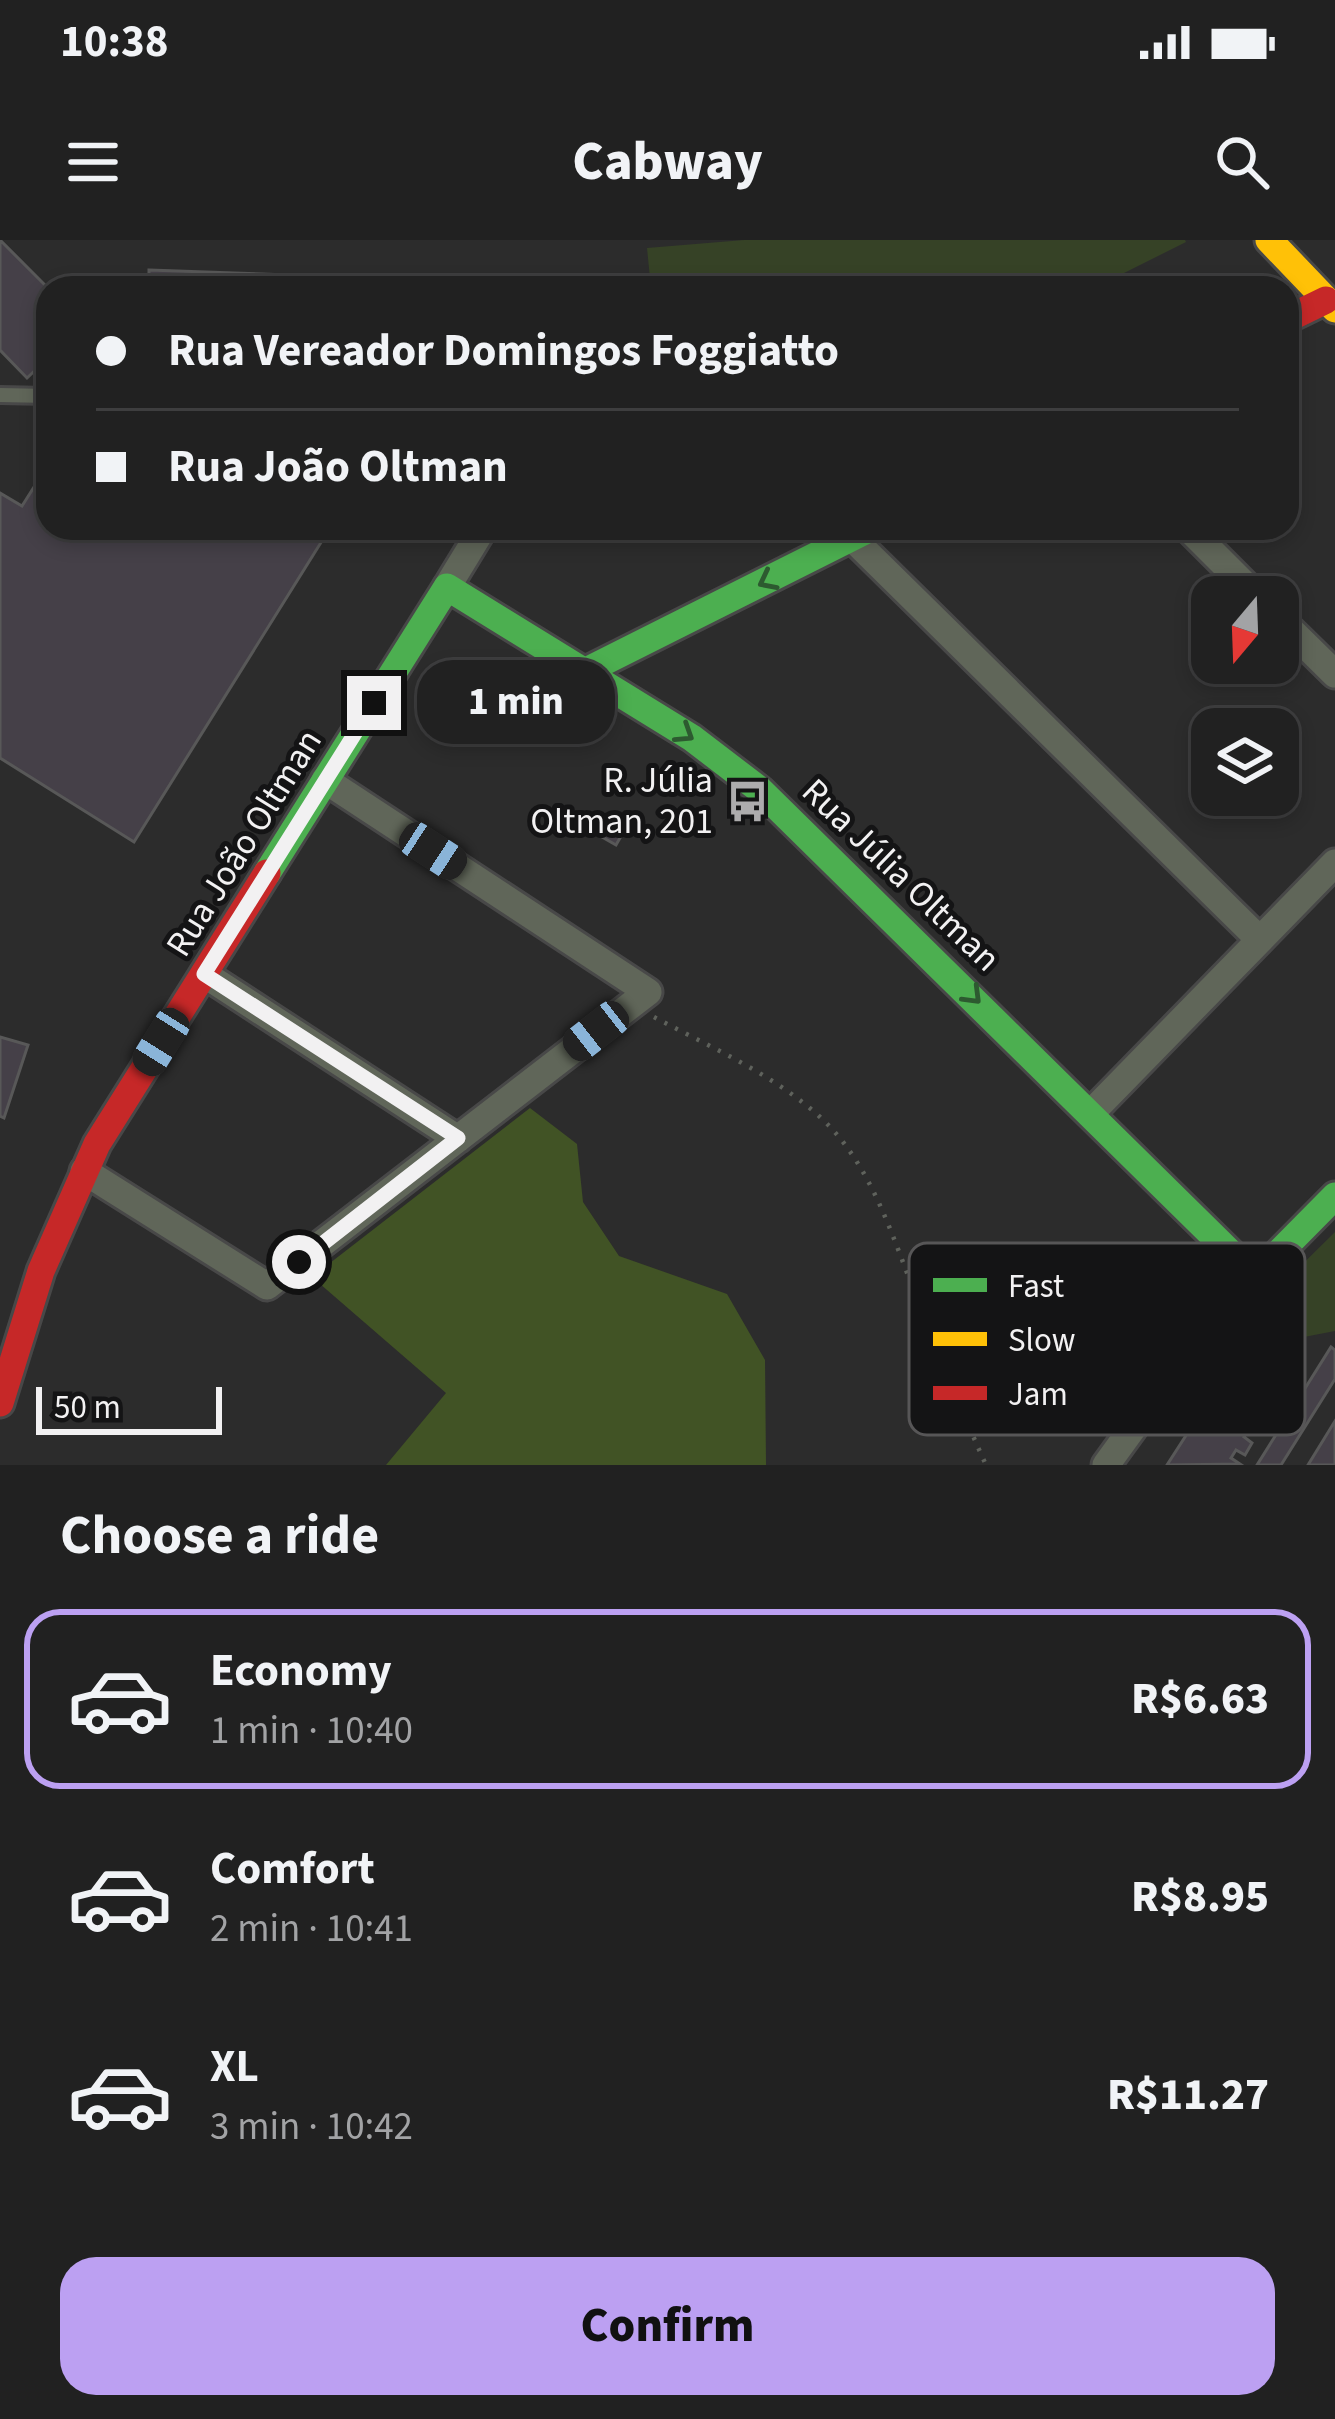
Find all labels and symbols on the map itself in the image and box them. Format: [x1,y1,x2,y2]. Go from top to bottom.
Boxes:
one-way arrow [757,566,779,589]
north arrow [1191,576,1299,684]
callout: 1 min [416,661,614,745]
route end [347,676,401,730]
street label: Rua João Oltman [154,719,334,967]
one-way arrow [671,720,693,742]
place label: R. Júlia Oltman, 201 [530,755,713,847]
street label: Rua Júlia Oltman [790,767,1012,983]
bus stop icon: R. Júlia Oltman, 201 [724,778,770,824]
car [393,816,473,886]
one-way arrow [959,982,981,1004]
car [557,995,635,1067]
car [127,1002,195,1082]
route start [272,1235,326,1289]
legend [909,1243,1305,1435]
text: Fast [1008,1263,1064,1310]
text: Slow [1008,1317,1076,1364]
text: Jam [1008,1371,1068,1418]
scale bar [36,1381,222,1434]

